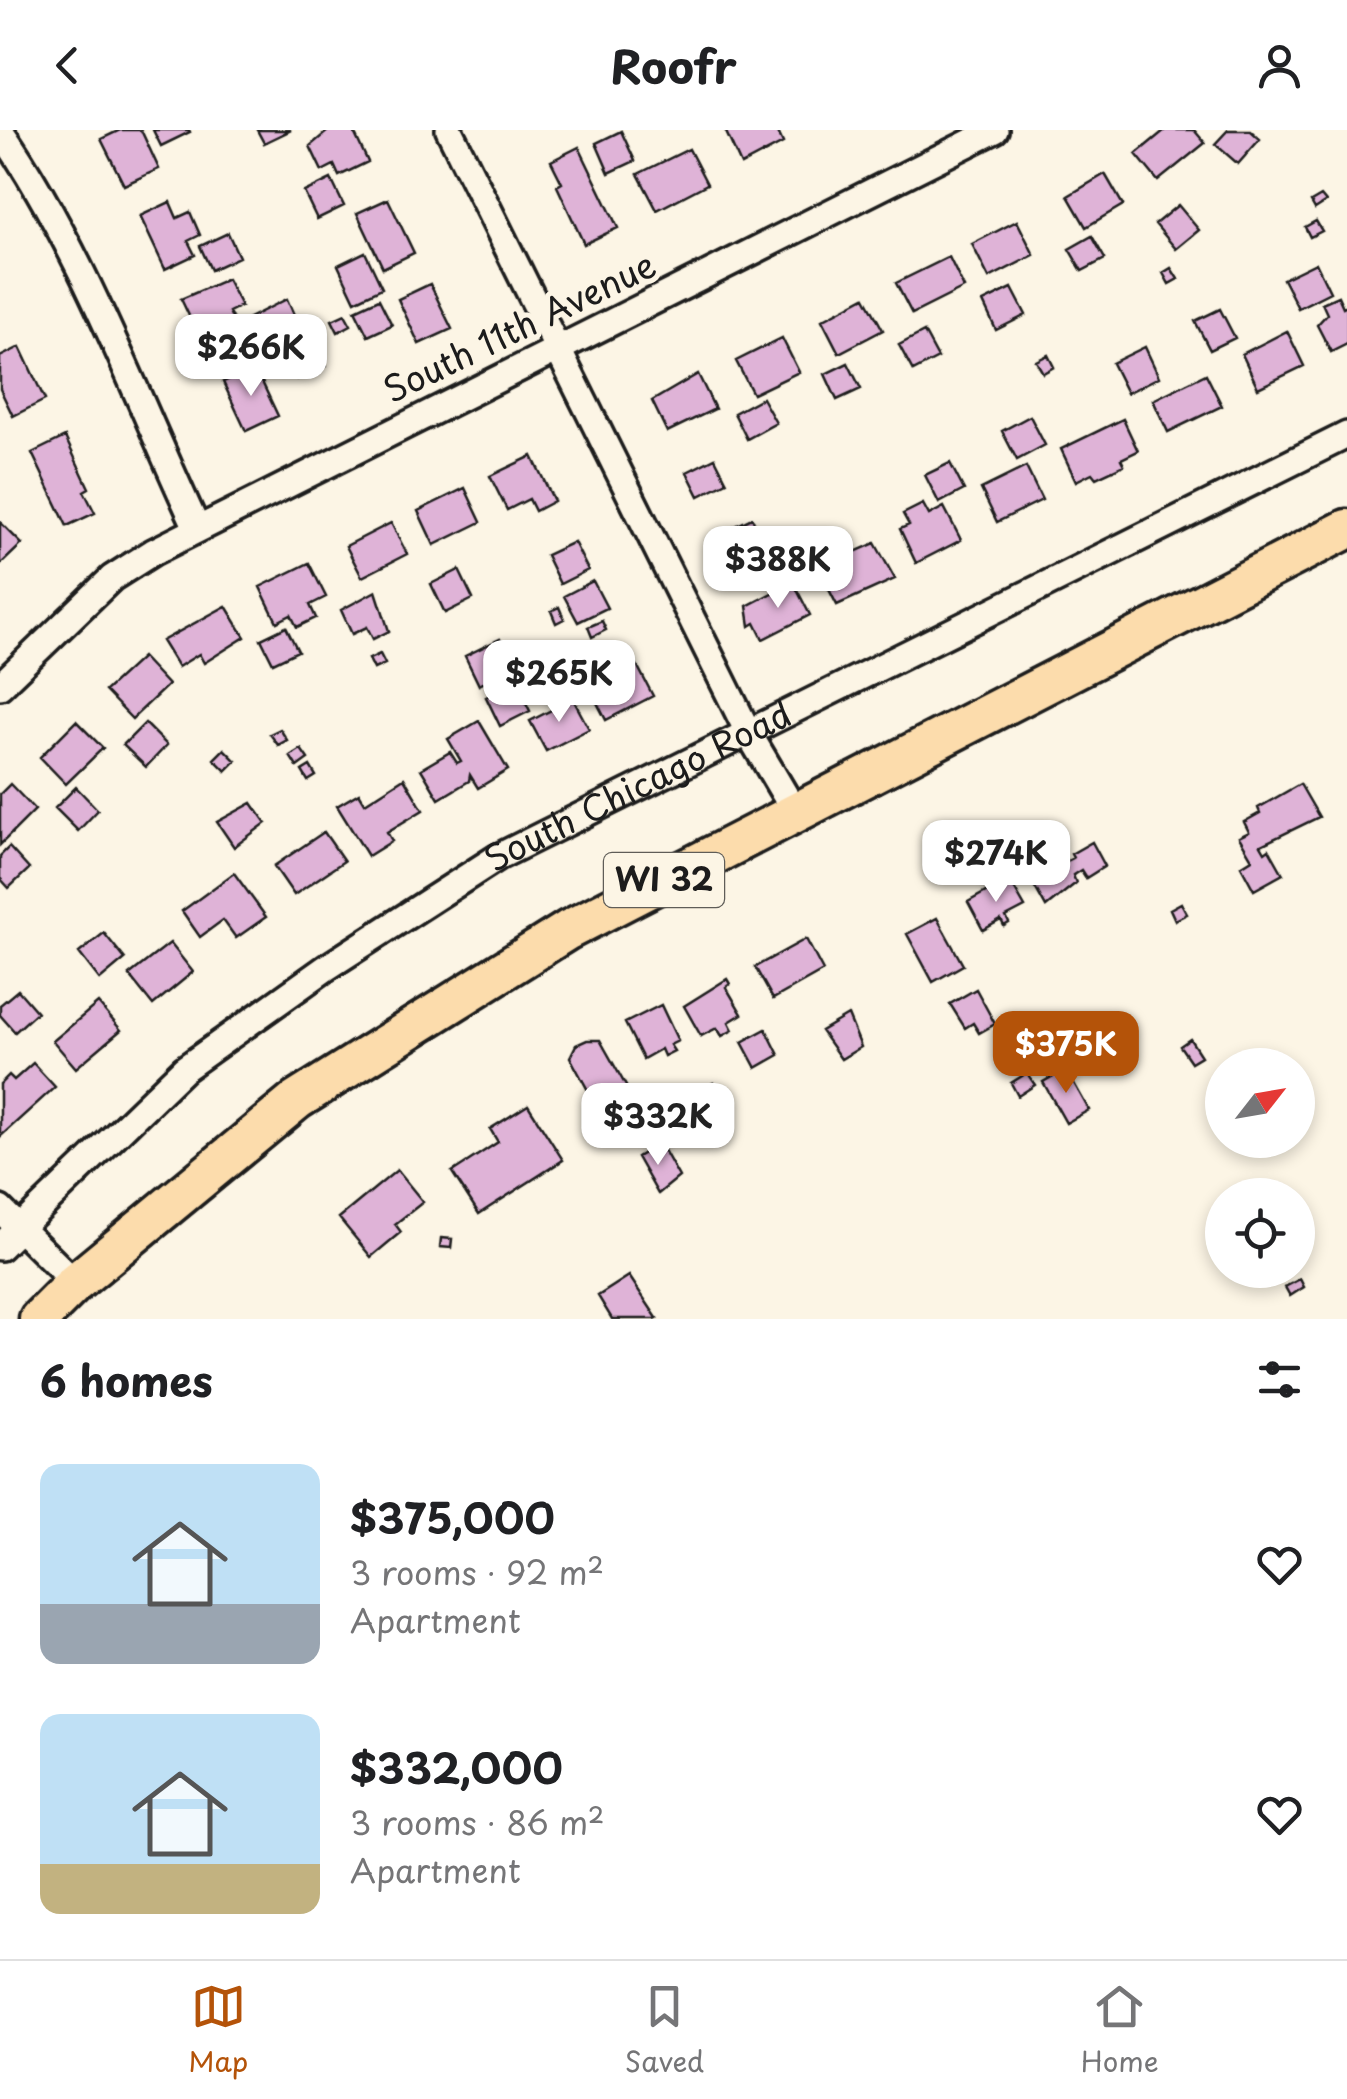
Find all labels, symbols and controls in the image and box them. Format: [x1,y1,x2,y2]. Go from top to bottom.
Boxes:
text: Roofr [610,31,737,99]
icon: back [40,38,95,93]
icon: person [1252,38,1307,93]
street label: South 11th Avenue [374,237,664,415]
pin: $266K [181,314,321,399]
text: $266K [197,322,305,370]
pin: $388K [708,526,848,611]
text: $388K [725,534,831,582]
pin: $265K [489,640,629,725]
text: $265K [505,648,613,696]
street label: South Chicago Road [473,686,800,883]
pin: $274K [926,820,1066,905]
text: $274K [944,828,1048,876]
road number: WI 32 [604,853,724,907]
pin: $375K [996,1011,1136,1096]
text: $375K [1015,1019,1117,1067]
north arrow [1205,1048,1315,1158]
map controls [1205,1048,1315,1288]
pin: $332K [588,1083,728,1168]
text: $332K [603,1091,713,1139]
button: locate [1205,1178,1315,1288]
text: 6 homes [40,1348,213,1411]
icon: filters [1252,1352,1307,1407]
text: $375,000 [350,1485,555,1548]
icon: home [120,1504,240,1624]
icon: heart [1252,1537,1307,1592]
text: 3 rooms · 92 m² [350,1548,604,1596]
text: Apartment [350,1596,521,1644]
text: $332,000 [350,1735,563,1798]
icon: home [120,1754,240,1874]
icon: heart [1252,1787,1307,1842]
text: 3 rooms · 86 m² [350,1798,605,1846]
text: Apartment [350,1846,521,1894]
tab: Map [188,1979,248,2082]
tab: Saved [625,1979,704,2082]
tab: Home [1081,1979,1159,2082]

